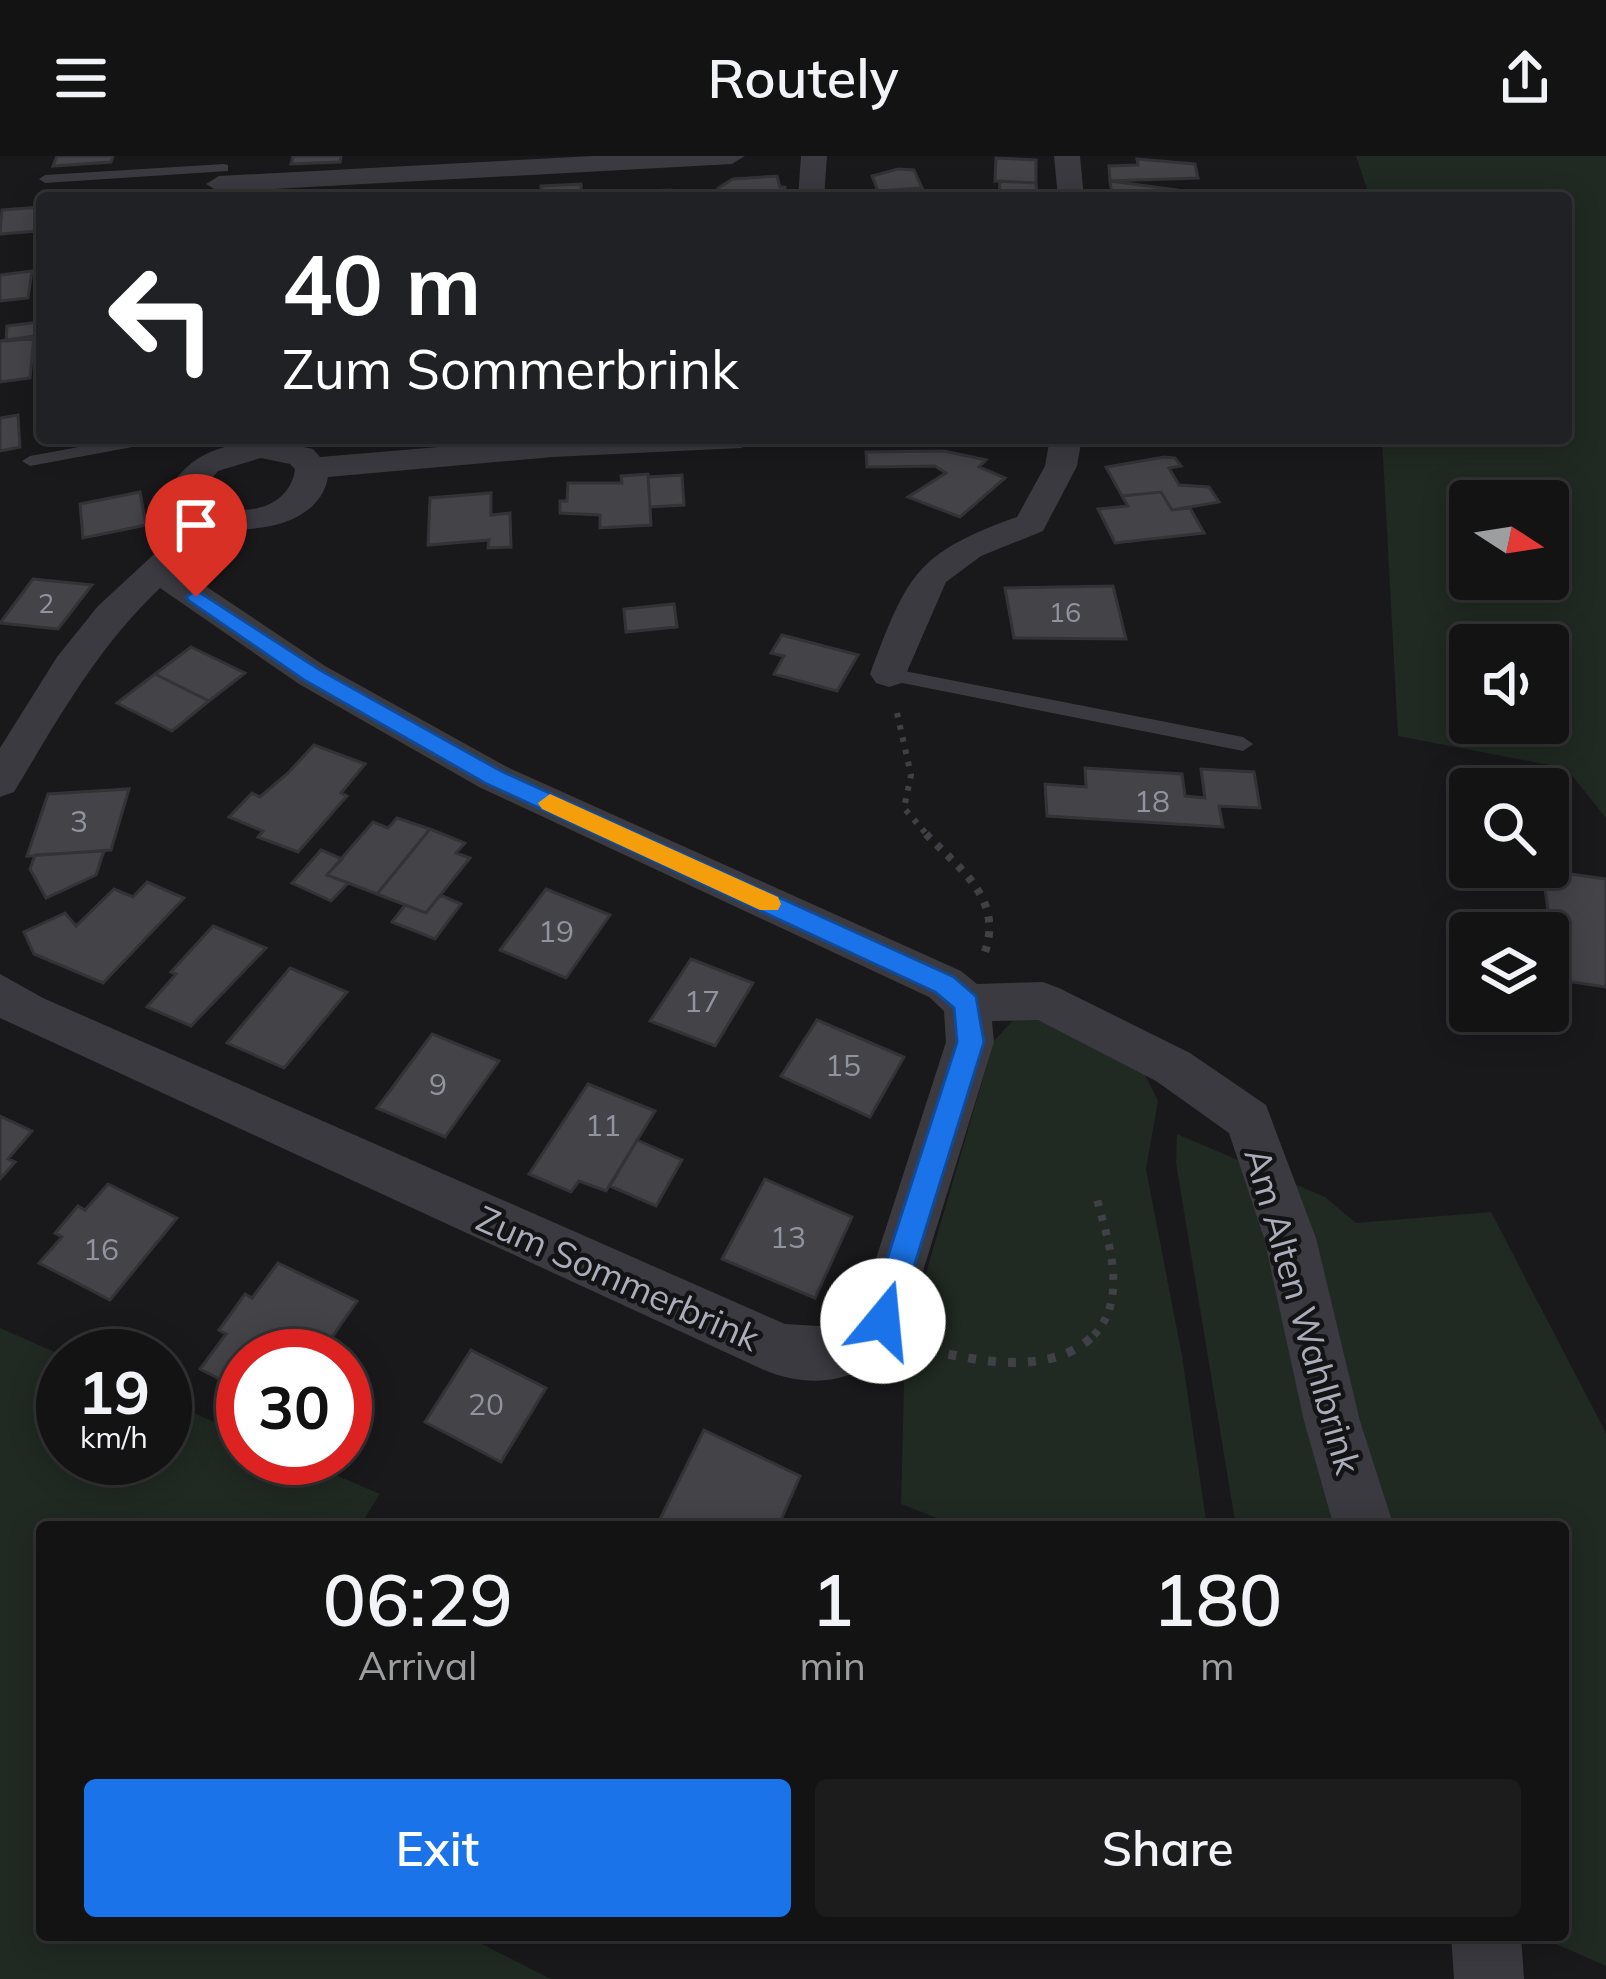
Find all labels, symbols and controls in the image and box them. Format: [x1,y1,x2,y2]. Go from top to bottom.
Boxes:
text: Routely [707,44,899,112]
icon: menu [48,45,114,111]
icon: share [1492,45,1558,111]
text: 40 m [282,231,481,336]
icon: left [84,240,240,396]
text: Zum Sommerbrink [282,335,739,403]
pin [145,474,247,597]
north arrow [1449,480,1569,600]
map controls [1449,480,1569,1032]
icon: arrive [163,492,229,558]
house number: 2 [38,586,54,620]
house number: 16 [1049,595,1081,629]
button: sound [1449,624,1569,744]
button: search [1449,768,1569,888]
house number: 18 [1134,782,1170,820]
house number: 3 [70,802,88,840]
house number: 19 [538,912,574,950]
button: layers [1449,912,1569,1032]
house number: 17 [684,982,720,1020]
house number: 15 [825,1046,861,1084]
house number: 9 [429,1065,447,1103]
house number: 11 [585,1106,621,1144]
street label: Am Alten Wahlbrink [1235,1143,1372,1480]
street label: Zum Sommerbrink [470,1195,767,1360]
house number: 13 [770,1218,806,1256]
house number: 16 [83,1230,119,1268]
position arrow [820,1258,946,1384]
speed limit sign: 30 [216,1329,372,1485]
text: 19 [78,1354,150,1429]
house number: 20 [468,1385,504,1423]
text: km/h [80,1418,148,1456]
text: 06:29 [323,1554,513,1644]
text: 1 [811,1554,854,1644]
text: 180 [1153,1554,1282,1644]
text: Arrival [358,1641,477,1690]
text: min [799,1641,866,1690]
text: m [1200,1641,1235,1690]
button: Exit [84,1779,791,1917]
button: Share [815,1779,1521,1917]

